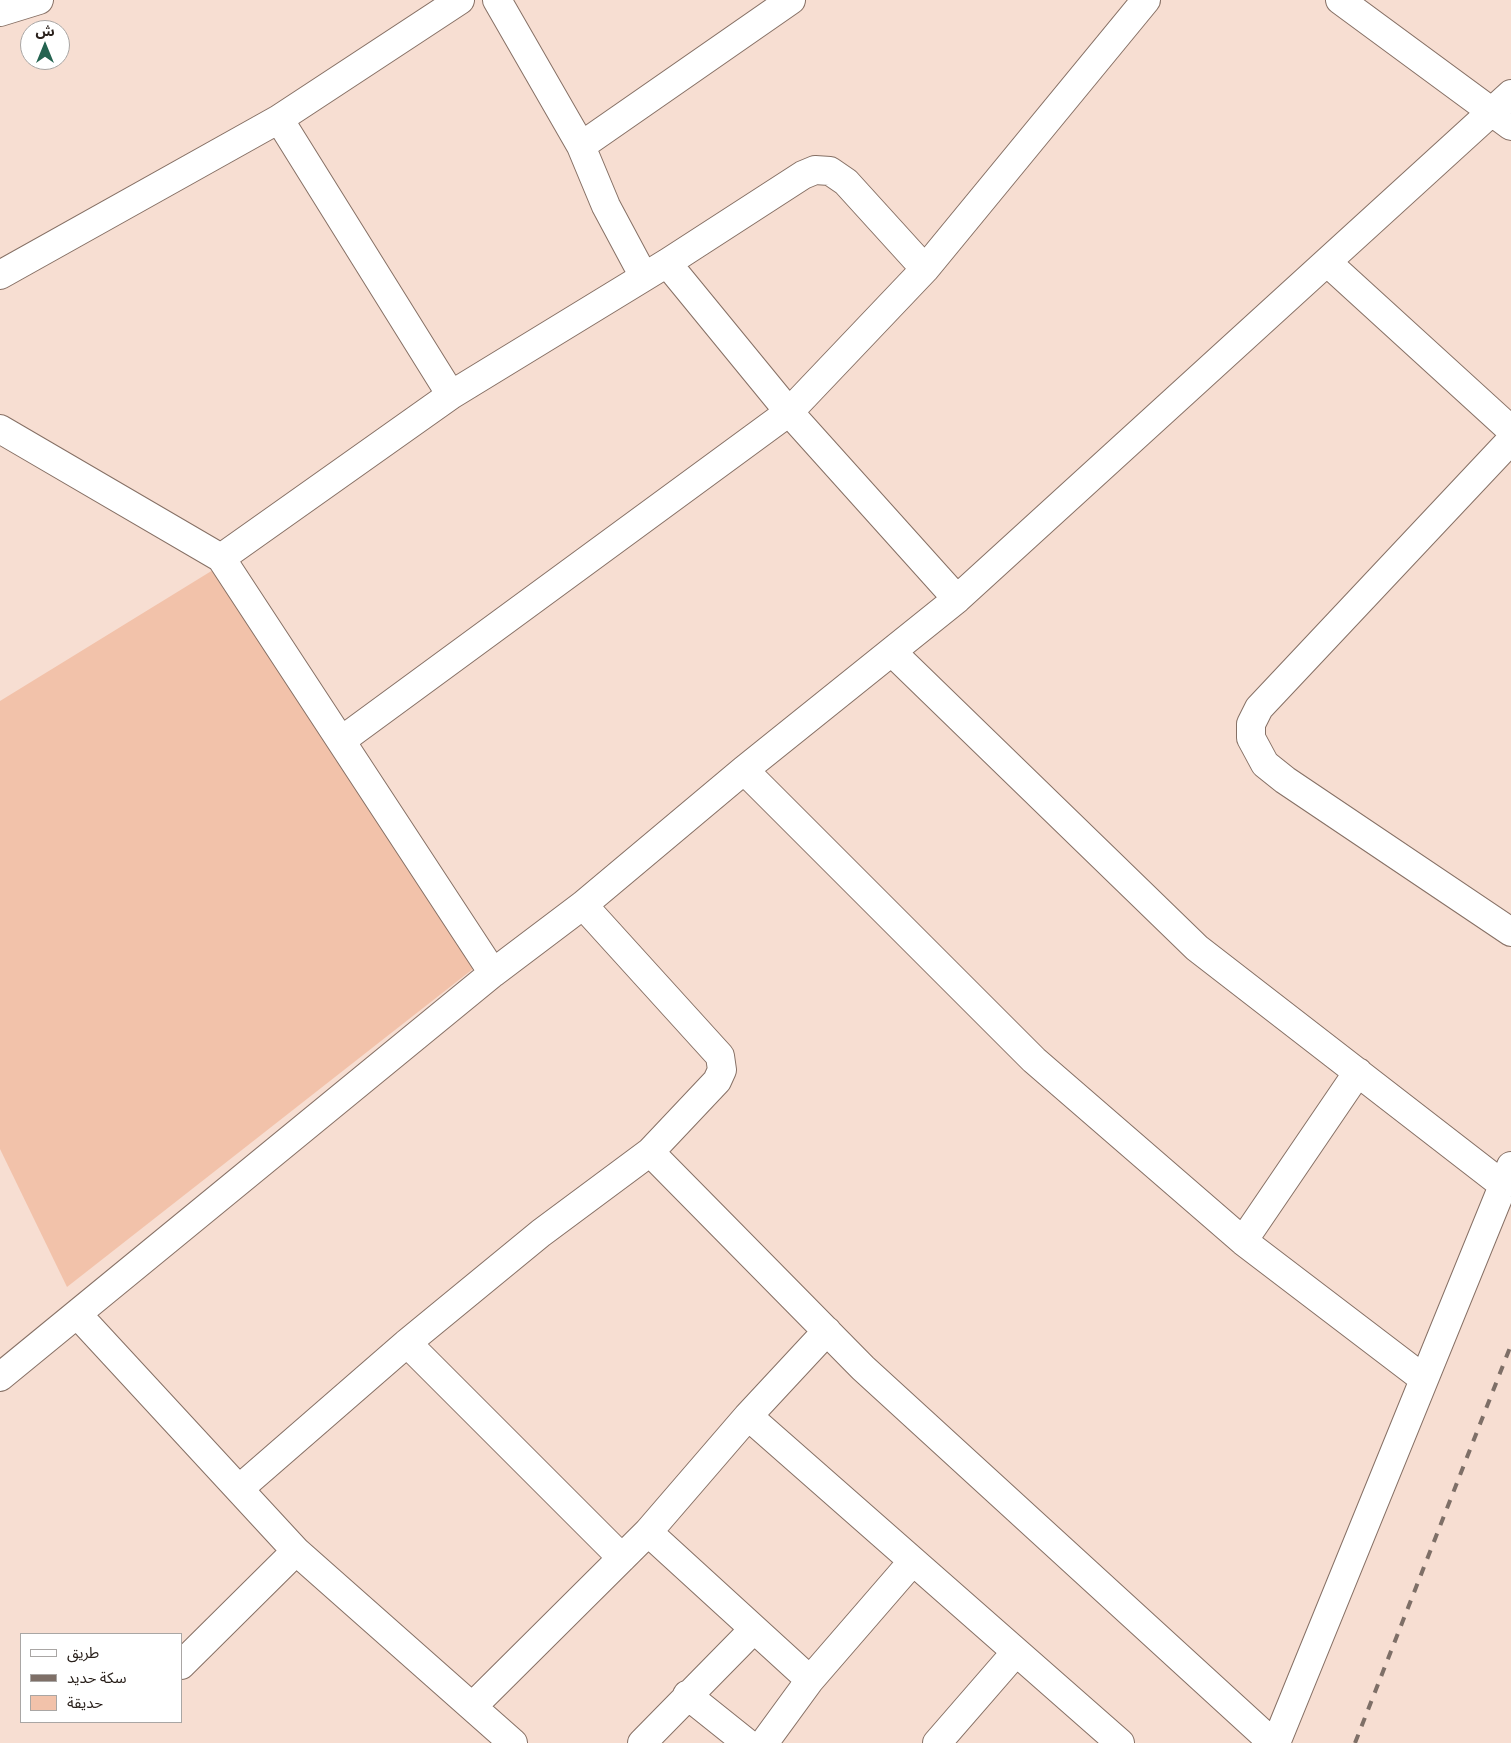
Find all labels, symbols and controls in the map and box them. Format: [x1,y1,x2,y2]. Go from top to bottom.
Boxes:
north arrow [20,20,70,70]
text: ش [35,22,55,40]
legend [20,1633,182,1723]
text: طريق [67,1643,99,1662]
text: سكة حديد [67,1668,127,1687]
text: حديقة [67,1693,103,1712]

